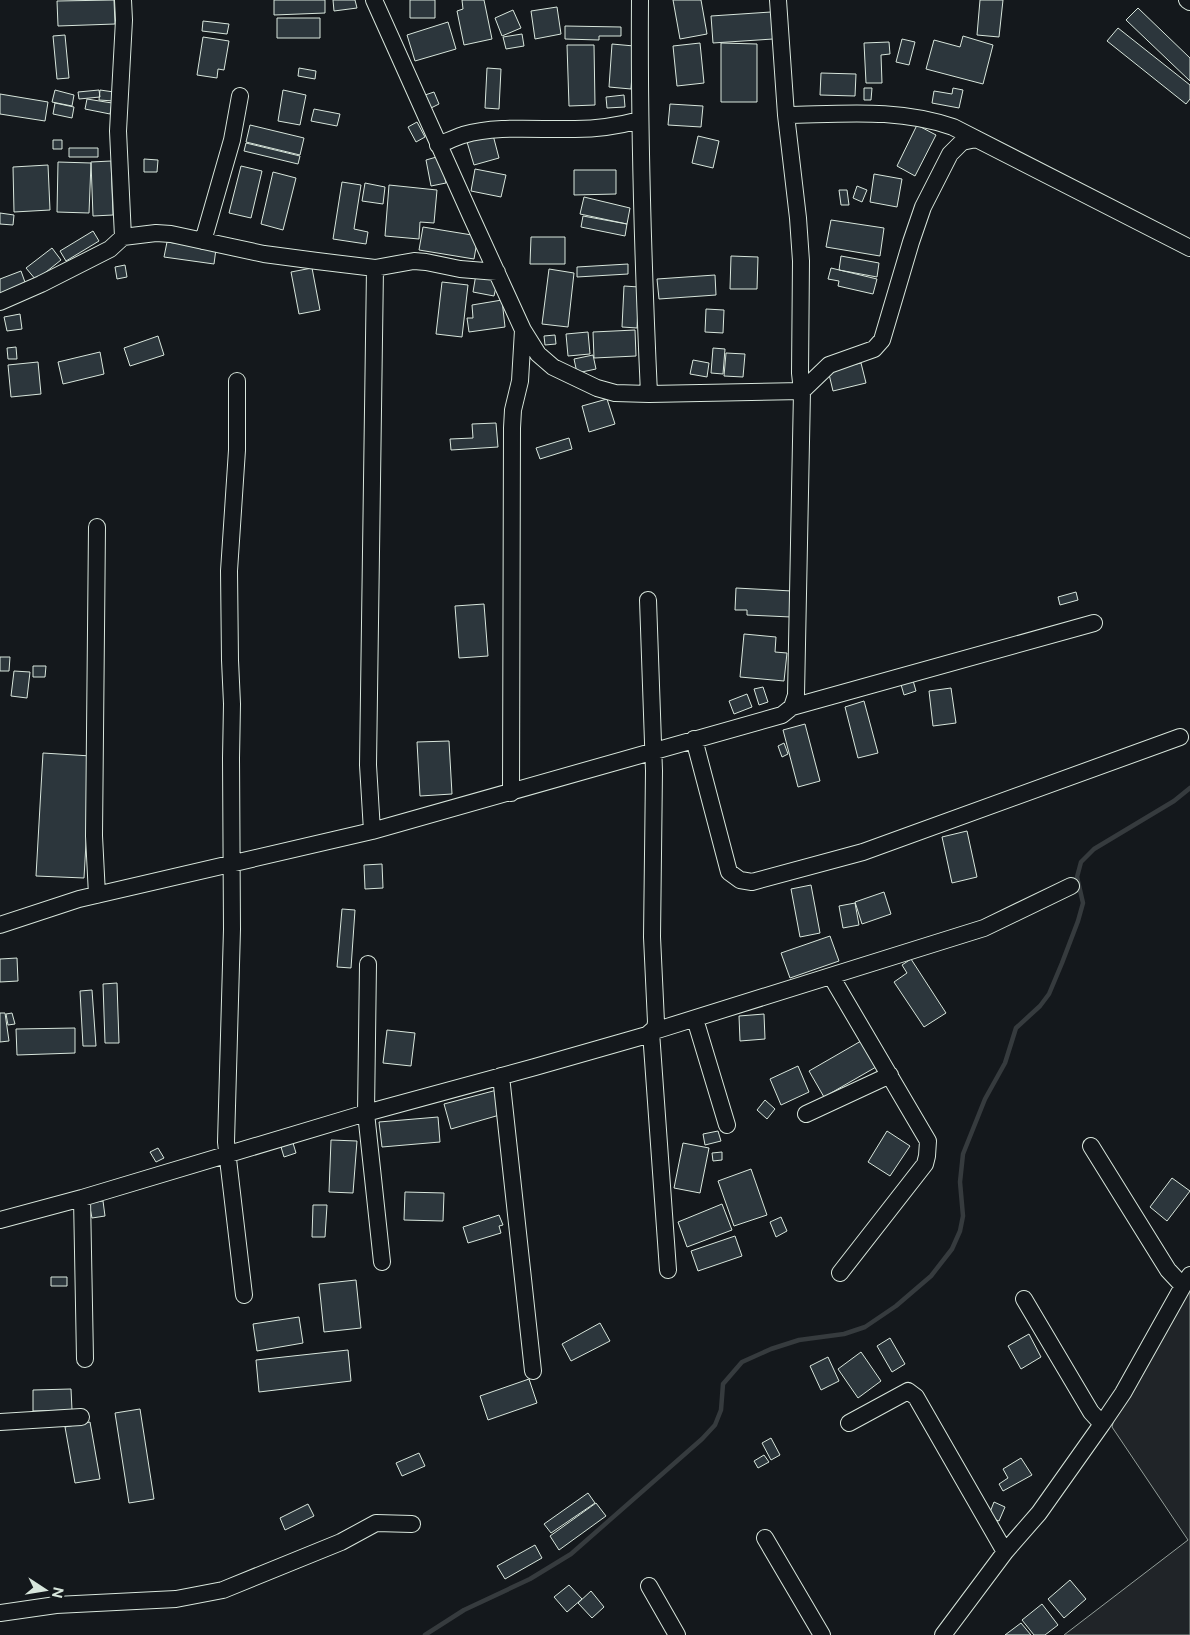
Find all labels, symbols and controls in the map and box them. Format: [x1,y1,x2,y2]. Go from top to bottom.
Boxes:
north arrow [20,1565,70,1615]
text: N [49,1586,67,1600]

